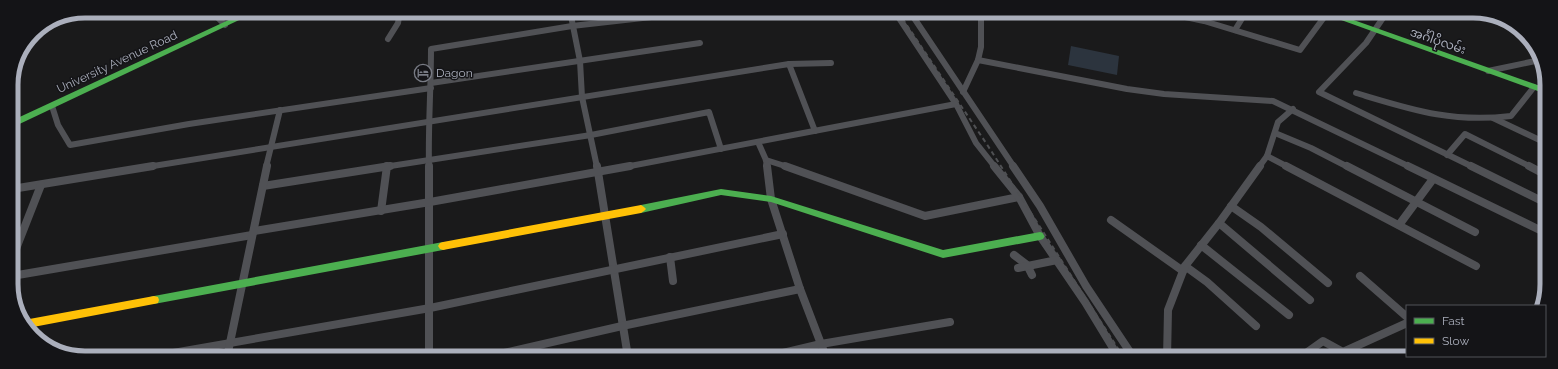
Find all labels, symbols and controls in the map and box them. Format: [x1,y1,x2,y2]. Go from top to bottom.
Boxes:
street label: အင်္ဂါပိုလမ်း [1407,23,1468,60]
street label: University Avenue Road [55,28,179,96]
hotel icon: Dagon [413,63,433,83]
place label: Dagon [436,66,473,80]
legend [1406,305,1546,357]
text: Fast [1442,314,1465,328]
text: Slow [1442,334,1469,348]

